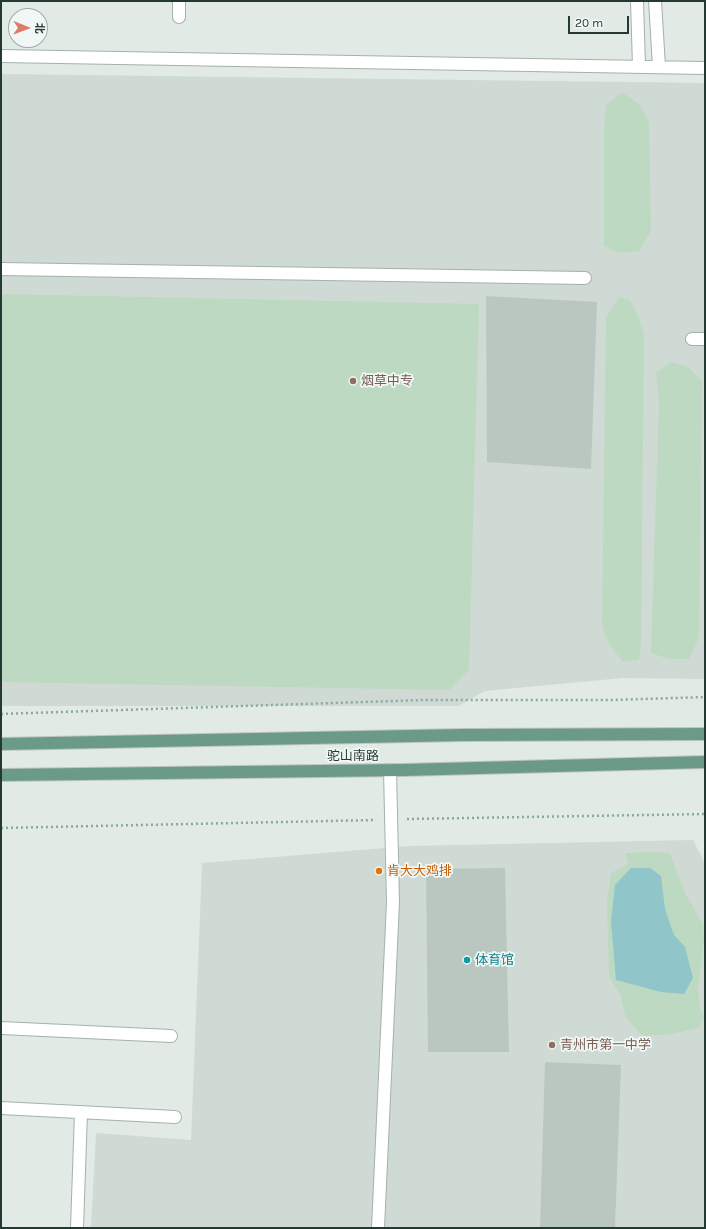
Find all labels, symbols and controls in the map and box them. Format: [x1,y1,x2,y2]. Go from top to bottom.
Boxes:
north arrow [8,8,48,48]
scale bar [570,8,631,34]
text: 20 m [575,16,603,30]
text: 北 [33,23,46,34]
place label: 烟草中专 [361,373,413,389]
marker: 烟草中专 [348,376,358,386]
street label: 驼山南路 [327,748,379,764]
place label: 肯大大鸡排 [387,863,452,879]
marker: 肯大大鸡排 [374,866,384,876]
place label: 体育馆 [475,952,514,968]
marker: 体育馆 [462,955,472,965]
place label: 青州市第一中学 [560,1037,651,1053]
marker: 青州市第一中学 [547,1040,557,1050]

